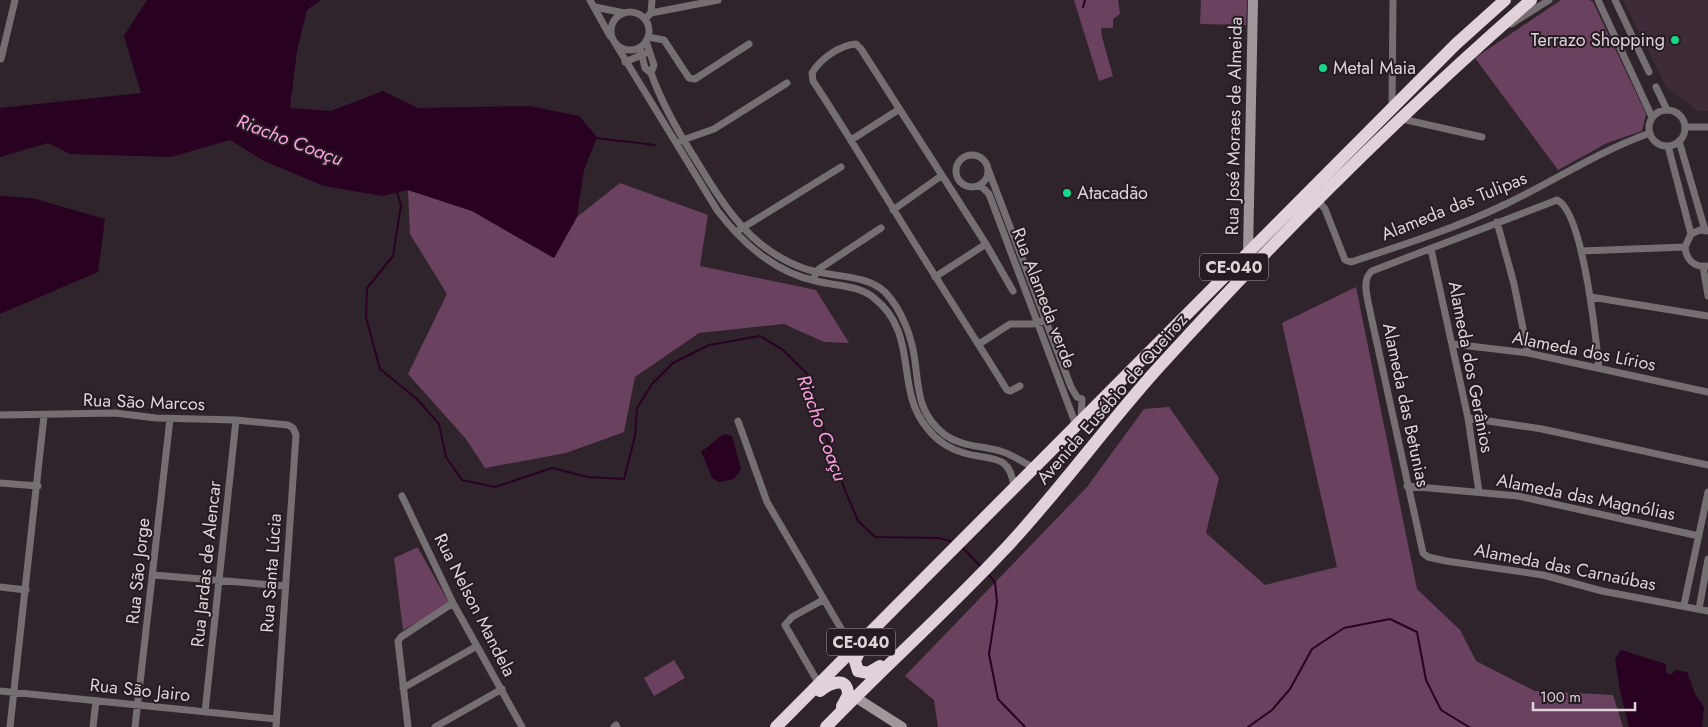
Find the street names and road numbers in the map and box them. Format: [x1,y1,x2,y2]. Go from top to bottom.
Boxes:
street label: Rua José Moraes de Almeida [1219,16,1249,236]
street label: Alameda das Tulipas [1377,165,1531,247]
street label: Rua Alameda verde [1005,224,1083,372]
road number: CE-040 [1200,253,1268,280]
street label: Alameda dos Gerânios [1442,279,1500,455]
street label: Avenida Eusébio de Queiroz [1030,307,1194,490]
street label: Alameda das Betunias [1376,321,1436,489]
street label: Alameda dos Lírios [1510,324,1658,378]
street label: Rua São Marcos [82,387,206,417]
street label: Alameda das Magnólias [1494,467,1678,527]
street label: Rua Jardas de Alencar [184,479,228,649]
street label: Rua Santa Lúcia [254,513,288,633]
street label: Rua São Jorge [119,516,157,626]
street label: Rua Nelson Mandela [428,529,522,681]
street label: Alameda das Carnaúbas [1472,537,1658,597]
road number: CE-040 [827,628,895,656]
street label: Rua São Jairo [89,672,192,708]

